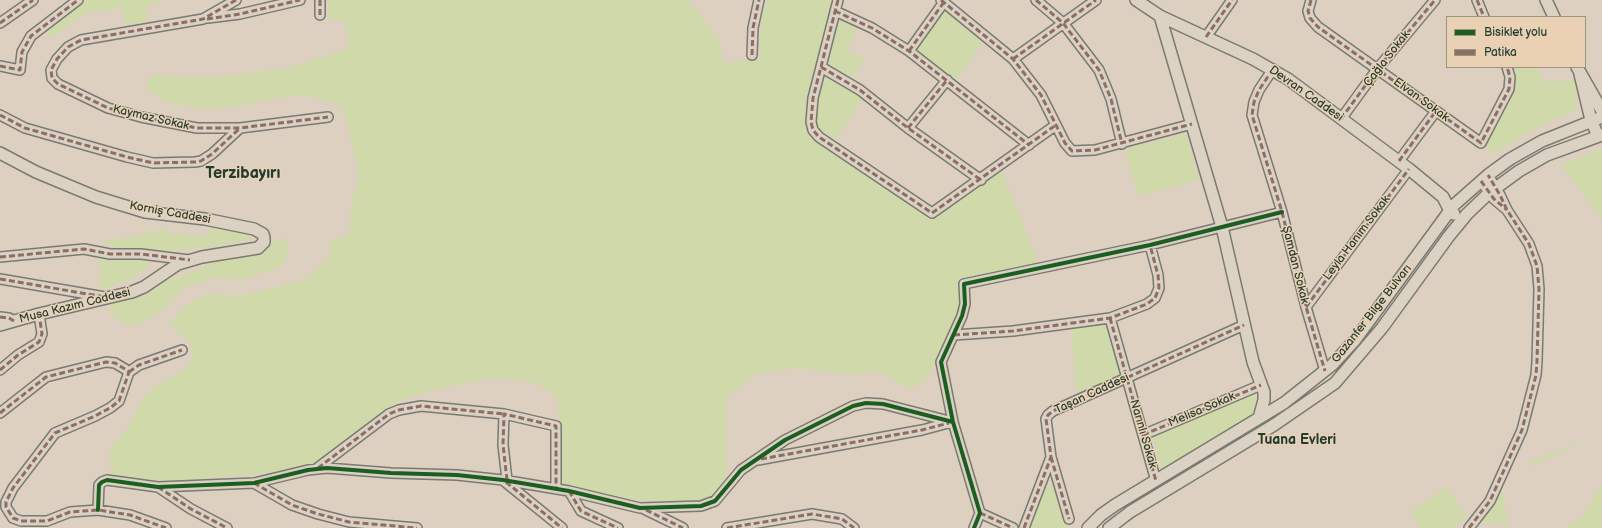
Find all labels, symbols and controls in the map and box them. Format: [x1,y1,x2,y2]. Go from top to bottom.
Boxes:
legend [1446,16,1586,68]
text: Bisiklet yolu [1484,25,1547,40]
street label: Çağla Sokak [1361,28,1413,90]
text: Patika [1484,45,1517,60]
street label: Devran Caddesi [1266,63,1346,125]
street label: Elvan Sokak [1390,75,1452,125]
street label: Kaymaz Sokak [111,102,191,134]
district label: Terzibayırı [206,164,280,184]
street label: Leyla Hanım Sokak [1320,193,1394,283]
street label: Korniş Caddesi [128,199,212,227]
street label: Şamdan Sokak [1278,224,1312,306]
street label: Gazanfer Bilge Bulvarı [1329,262,1415,366]
street label: Musa Kazım Caddesi [18,285,132,327]
street label: Taşan Caddesi [1053,370,1131,418]
street label: Melisa Sokak [1166,389,1238,431]
street label: Narınlı Sokak [1126,398,1160,470]
district label: Tuana Evleri [1258,432,1336,448]

